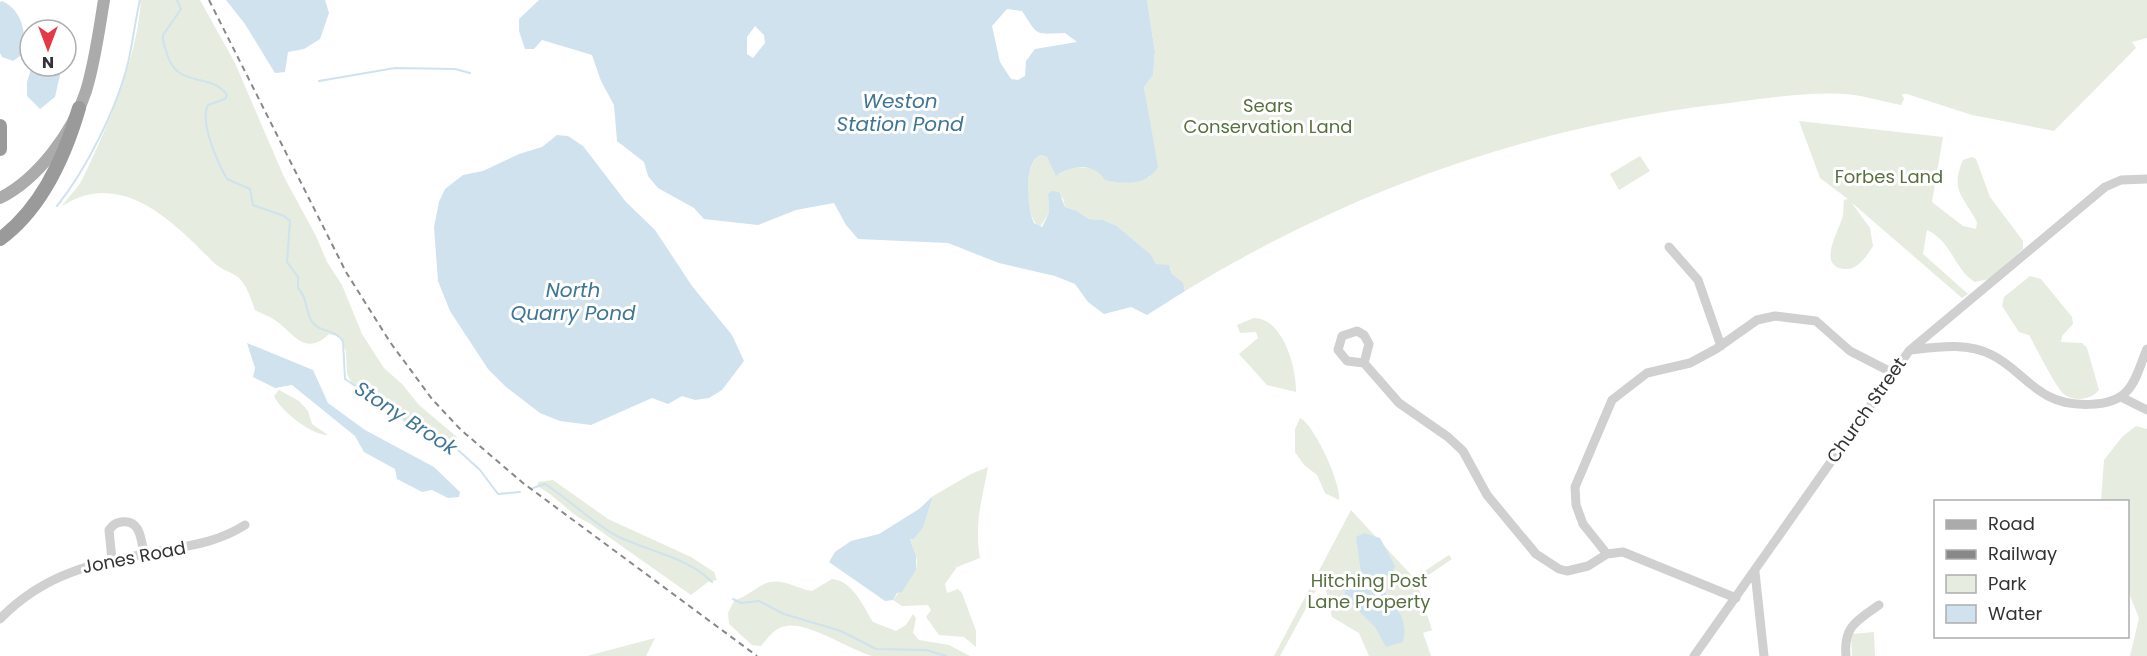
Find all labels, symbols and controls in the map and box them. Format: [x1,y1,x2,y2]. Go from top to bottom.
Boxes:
north arrow [18,18,78,78]
text: N [42,51,54,74]
water label: Weston Station Pond [837,87,964,138]
park label: Sears Conservation Land [1184,93,1352,139]
park label: Forbes Land [1835,164,1943,189]
water label: North Quarry Pond [511,276,636,327]
street label: Church Street [1820,352,1912,468]
water label: Stony Brook [349,374,464,463]
legend [1934,500,2129,638]
text: Road [1988,511,2035,536]
street label: Jones Road [80,535,188,579]
text: Railway [1988,541,2057,566]
park label: Hitching Post Lane Property [1308,568,1430,614]
text: Park [1988,571,2027,596]
text: Water [1988,601,2042,626]

